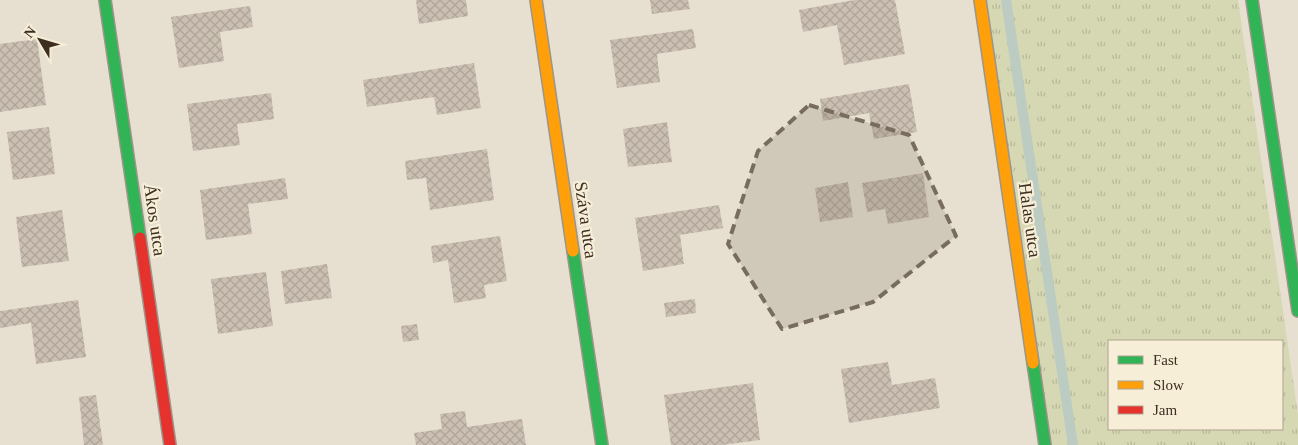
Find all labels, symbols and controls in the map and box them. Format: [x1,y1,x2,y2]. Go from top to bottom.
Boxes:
north arrow [15,15,65,65]
text: N [21,24,39,41]
street label: Száva utca [571,180,601,260]
street label: Halas utca [1015,181,1045,259]
street label: Ákos utca [140,183,171,257]
legend [1108,340,1283,430]
text: Fast [1153,352,1179,368]
text: Slow [1153,377,1184,393]
text: Jam [1153,402,1177,418]

